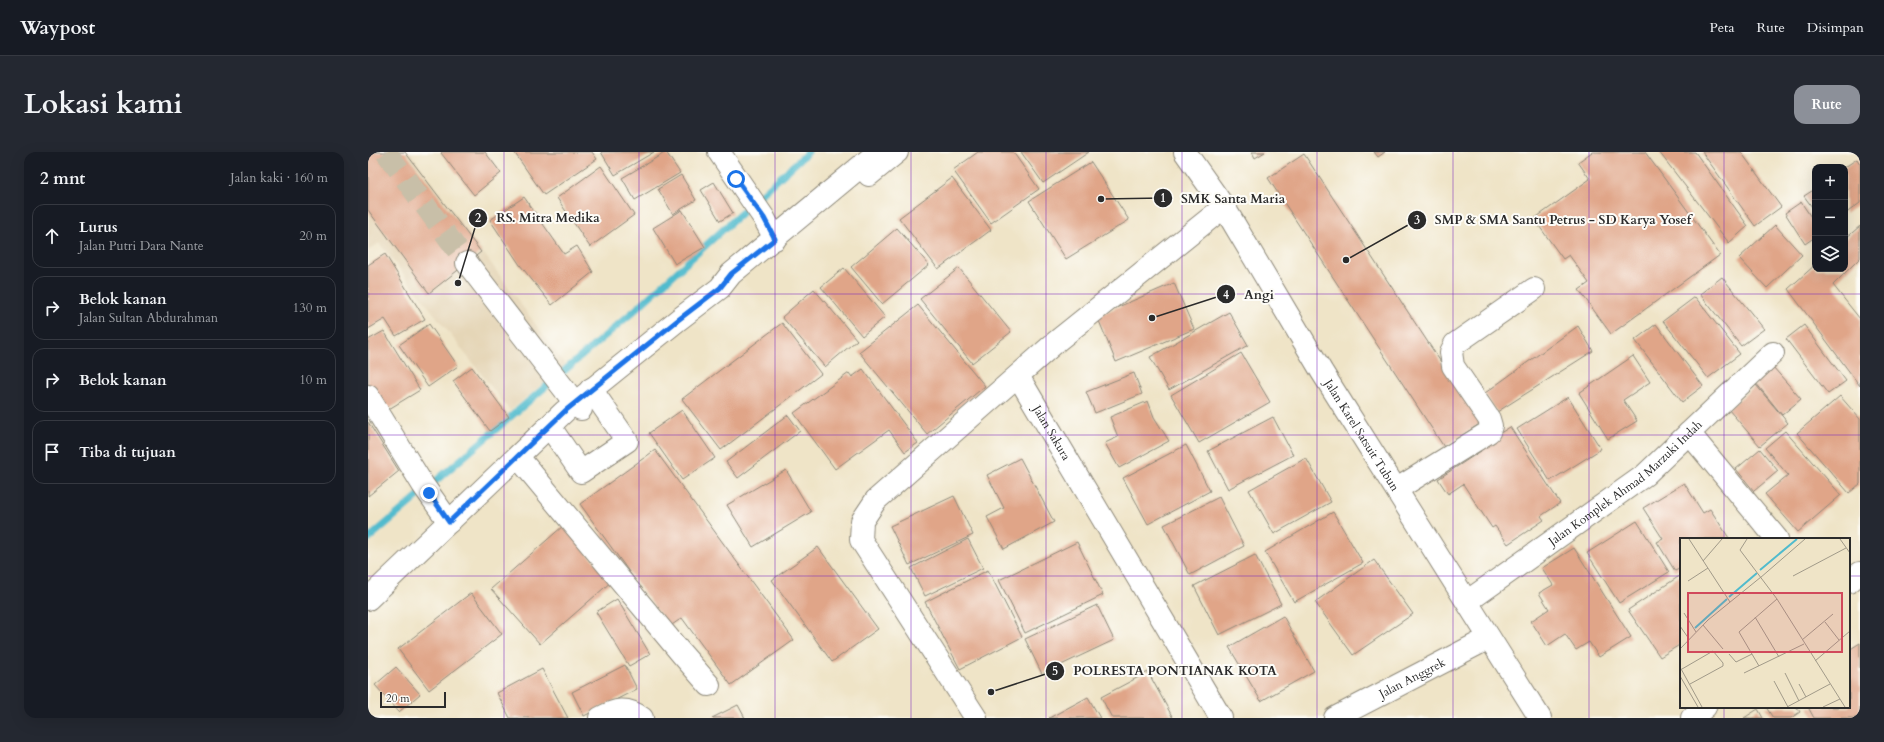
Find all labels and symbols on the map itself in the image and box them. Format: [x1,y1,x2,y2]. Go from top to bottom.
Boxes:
route start [727,170,745,188]
callout: SMK Santa Maria [1153,186,1293,211]
text: 1 [1160,190,1166,206]
text: SMK Santa Maria [1181,190,1286,208]
callout: RS. Mitra Medika [468,205,608,230]
callout: SMP & SMA Santu Petrus - SD Karya Yosef [1407,207,1700,232]
text: RS. Mitra Medika [496,209,600,227]
text: 2 [475,210,481,226]
text: SMP & SMA Santu Petrus - SD Karya Yosef [1435,211,1694,229]
text: 3 [1414,212,1420,228]
callout: Angi [1216,282,1282,307]
text: Angi [1244,286,1274,304]
text: 4 [1223,287,1229,303]
street label: Jalan Karel Satsuit Tubun [1320,375,1403,494]
street label: Jalan Sakura [1028,401,1075,464]
street label: Jalan Komplek Ahmad Marzuki Indah [1544,416,1706,550]
route end [420,484,438,502]
inset map [1680,538,1850,708]
street label: Jalan Anggrek [1374,654,1449,703]
callout: POLRESTA PONTIANAK KOTA [1045,658,1285,683]
text: POLRESTA PONTIANAK KOTA [1073,662,1277,680]
text: 5 [1052,663,1058,679]
scale bar [380,690,446,709]

